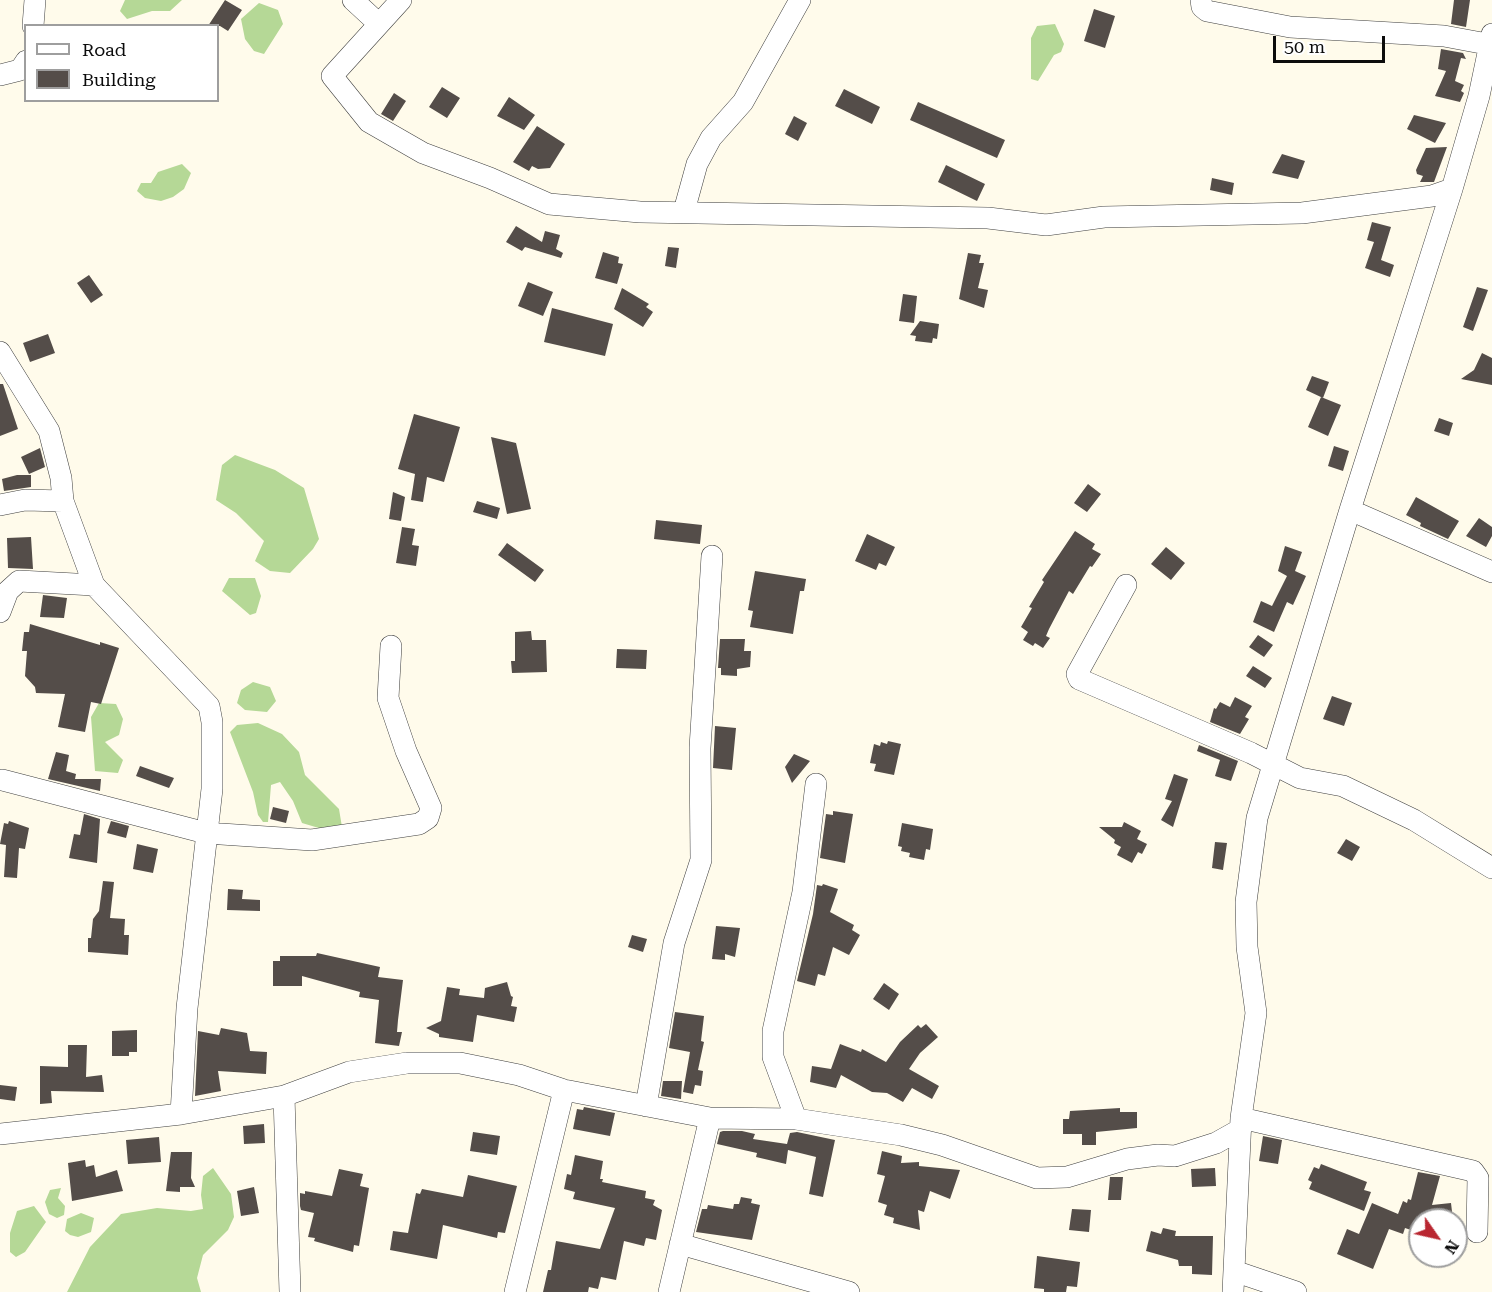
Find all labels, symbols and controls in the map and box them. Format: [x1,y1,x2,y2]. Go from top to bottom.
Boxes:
legend [24,24,219,102]
scale bar [1276,24,1388,62]
text: 50 m [1284,36,1325,57]
text: Road [82,39,126,60]
text: Building [82,69,156,90]
north arrow [1408,1208,1468,1268]
text: N [1440,1237,1463,1258]

